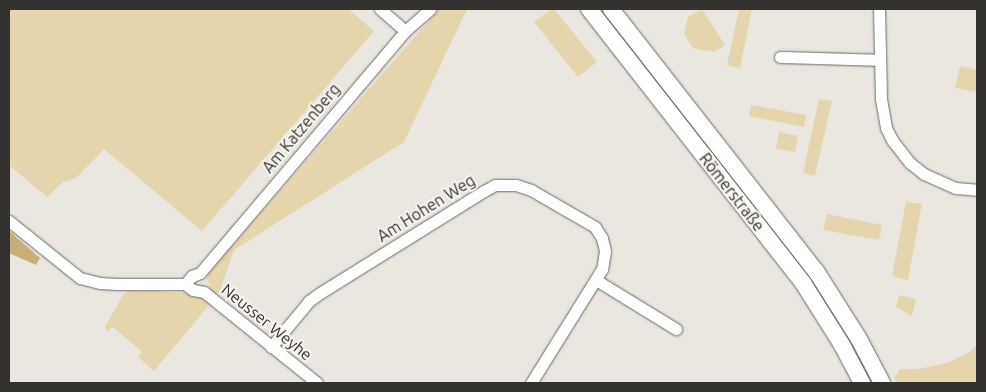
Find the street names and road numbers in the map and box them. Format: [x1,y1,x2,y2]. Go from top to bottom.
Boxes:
street label: Am Katzenberg [258,79,344,177]
street label: Römerstraße [696,149,768,235]
street label: Am Hohen Weg [374,170,478,246]
street label: Neusser Weyhe [218,280,316,364]

